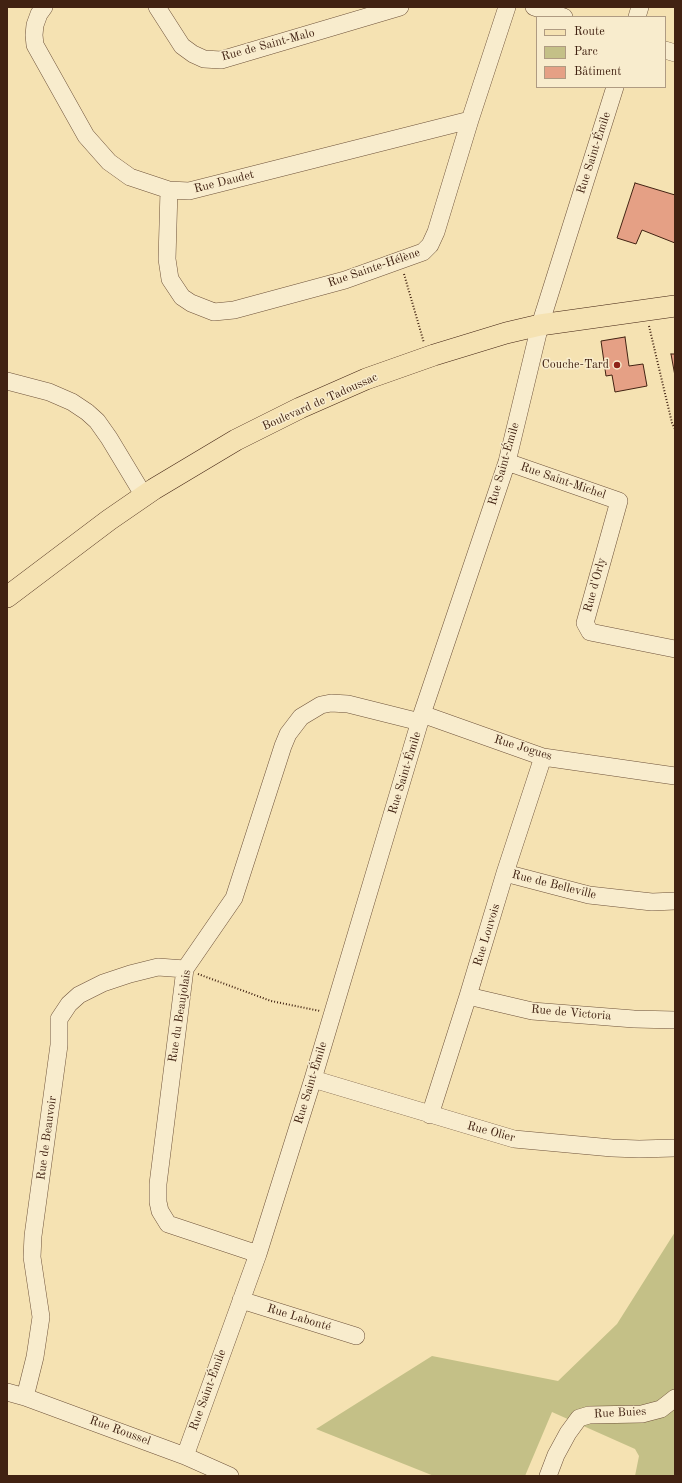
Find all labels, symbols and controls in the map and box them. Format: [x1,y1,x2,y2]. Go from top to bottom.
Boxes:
legend [536,16,666,88]
street label: Rue de Saint-Malo [220,26,316,64]
text: Route [574,26,605,38]
text: Parc [574,46,598,58]
text: Bâtiment [574,66,621,78]
street label: Rue Saint-Émile [574,110,614,196]
street label: Rue Daudet [192,168,256,196]
street label: Rue Sainte-Hélène [326,245,422,291]
place label: Couche-Tard [542,358,609,372]
marker: Couche-Tard [612,360,622,370]
street label: Boulevard de Tadoussac [260,370,380,434]
street label: Rue Saint-Émile [485,421,523,507]
street label: Rue Saint-Michel [518,460,608,502]
street label: Rue d'Orly [581,556,609,614]
street label: Rue Saint-Émile [386,730,424,816]
street label: Rue Jogues [492,732,554,764]
street label: Rue de Belleville [510,868,598,902]
street label: Rue Louvois [471,902,503,968]
street label: Rue du Beaujolais [166,969,194,1063]
street label: Rue de Victoria [530,1002,612,1024]
street label: Rue Saint-Émile [292,1040,330,1126]
street label: Rue de Beauvoir [34,1095,60,1181]
street label: Rue Olier [465,1119,517,1145]
street label: Rue Labonté [265,1301,333,1335]
street label: Rue Saint-Émile [187,1347,229,1433]
street label: Rue Buies [593,1404,647,1422]
street label: Rue Roussel [87,1413,153,1449]

